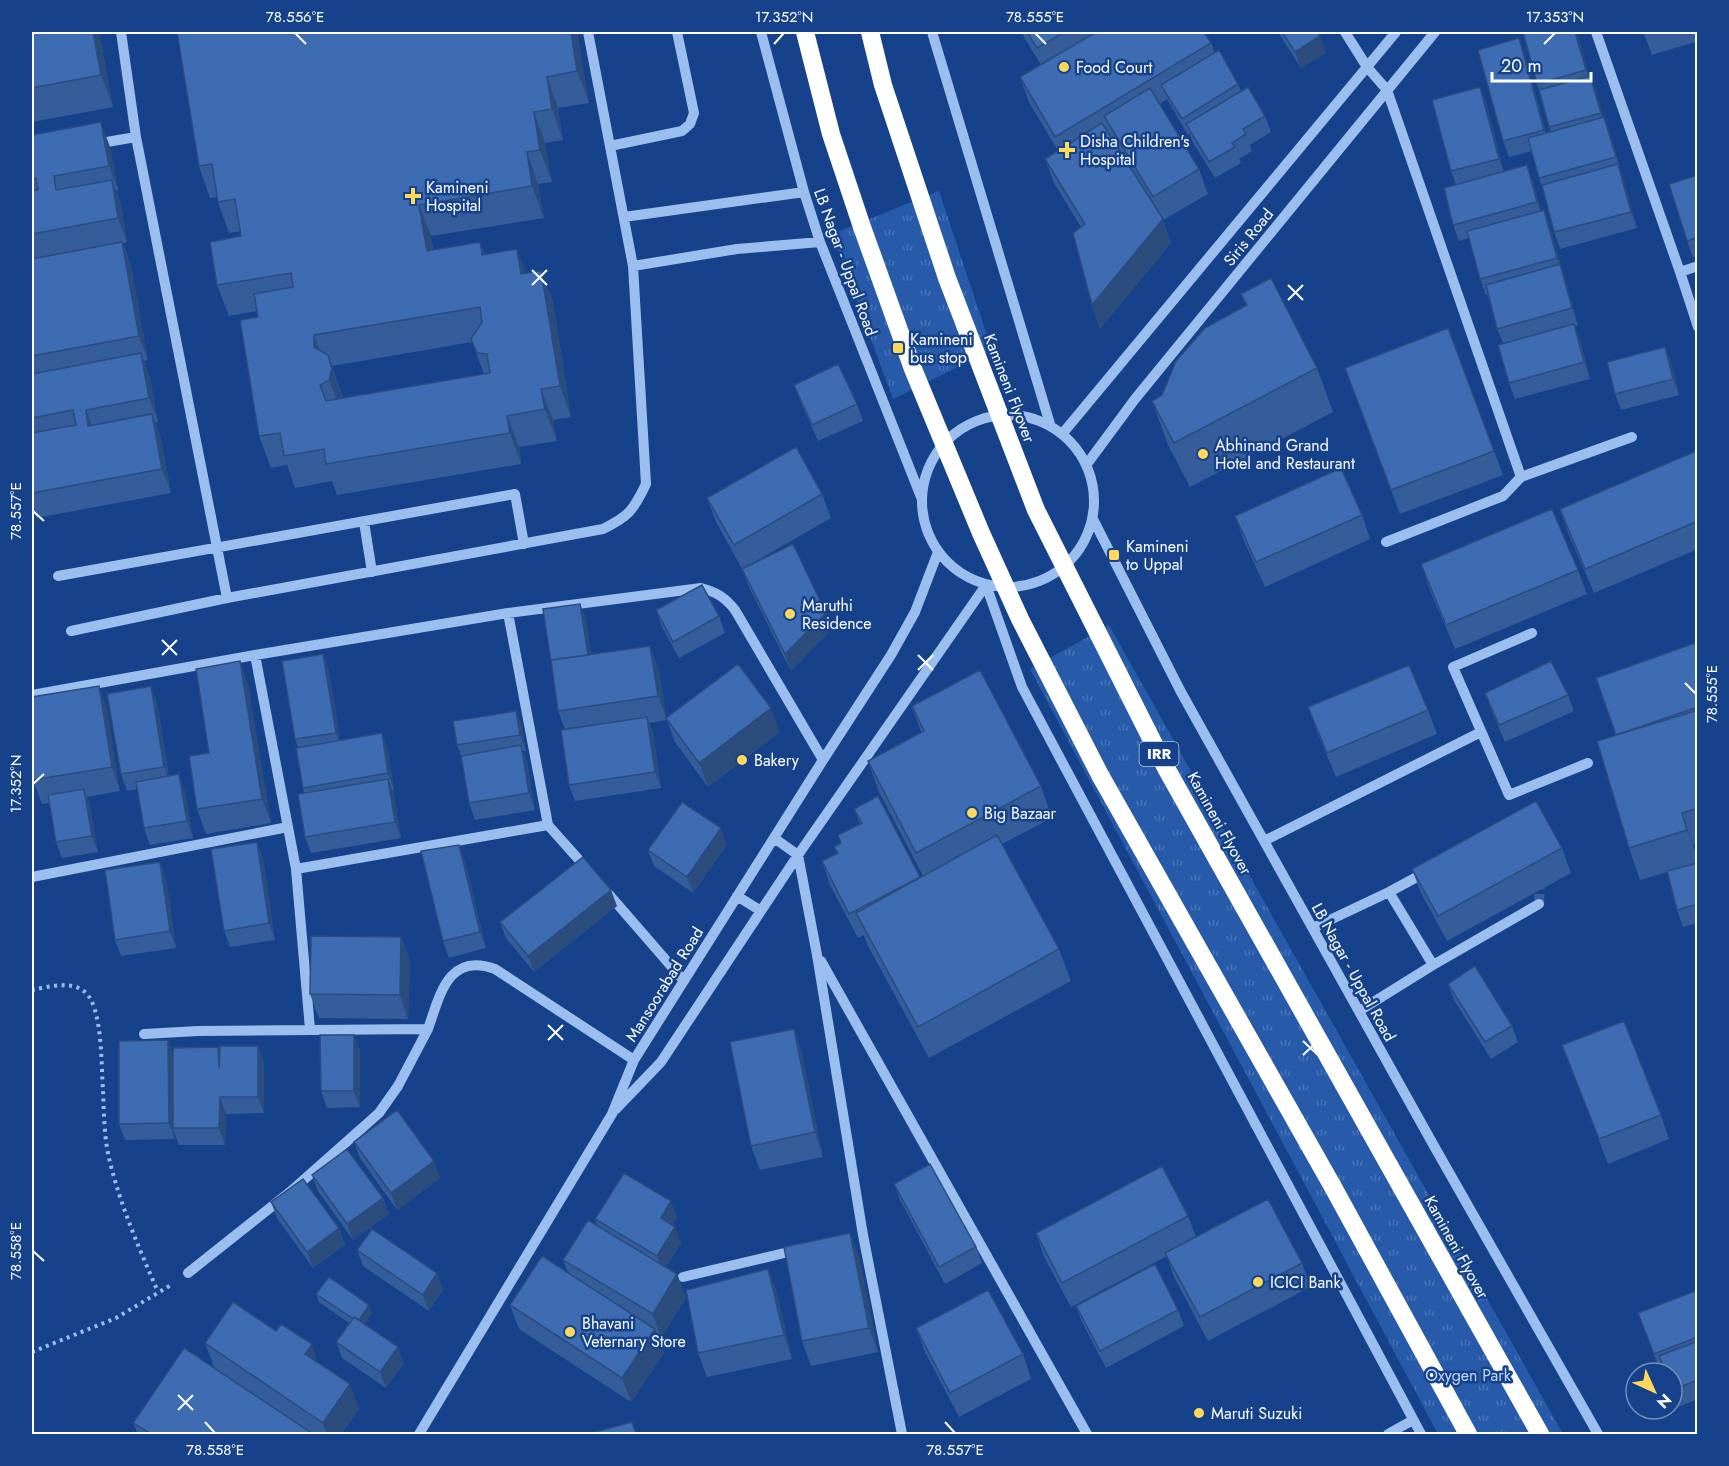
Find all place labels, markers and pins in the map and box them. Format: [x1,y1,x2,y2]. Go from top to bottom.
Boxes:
place label: Food Court [1076,56,1152,79]
marker: Food Court [1057,60,1071,74]
place label: Disha Children's Hospital [1080,130,1190,171]
marker: Disha Children's Hospital [1058,141,1076,159]
place label: Kamineni Hospital [426,176,489,217]
marker: Kamineni Hospital [404,187,422,205]
place label: Kamineni bus stop [910,328,973,369]
marker: Kamineni bus stop [891,341,905,355]
place label: Abhinand Grand Hotel and Restaurant [1215,434,1355,475]
marker: Abhinand Grand Hotel and Restaurant [1196,447,1210,461]
place label: Kamineni to Uppal [1126,535,1189,576]
marker: Kamineni to Uppal [1107,548,1121,562]
place label: Maruthi Residence [802,594,871,635]
marker: Maruthi Residence [783,607,797,621]
place label: Bakery [754,749,800,772]
marker: Bakery [735,753,749,767]
place label: Big Bazaar [984,802,1056,825]
marker: Big Bazaar [965,806,979,820]
place label: ICICI Bank [1270,1271,1342,1294]
marker: ICICI Bank [1251,1275,1265,1289]
place label: Bhavani Veternary Store [582,1312,686,1353]
marker: Bhavani Veternary Store [563,1325,577,1339]
place label: Maruti Suzuki [1211,1402,1302,1425]
marker: Maruti Suzuki [1192,1406,1206,1420]

